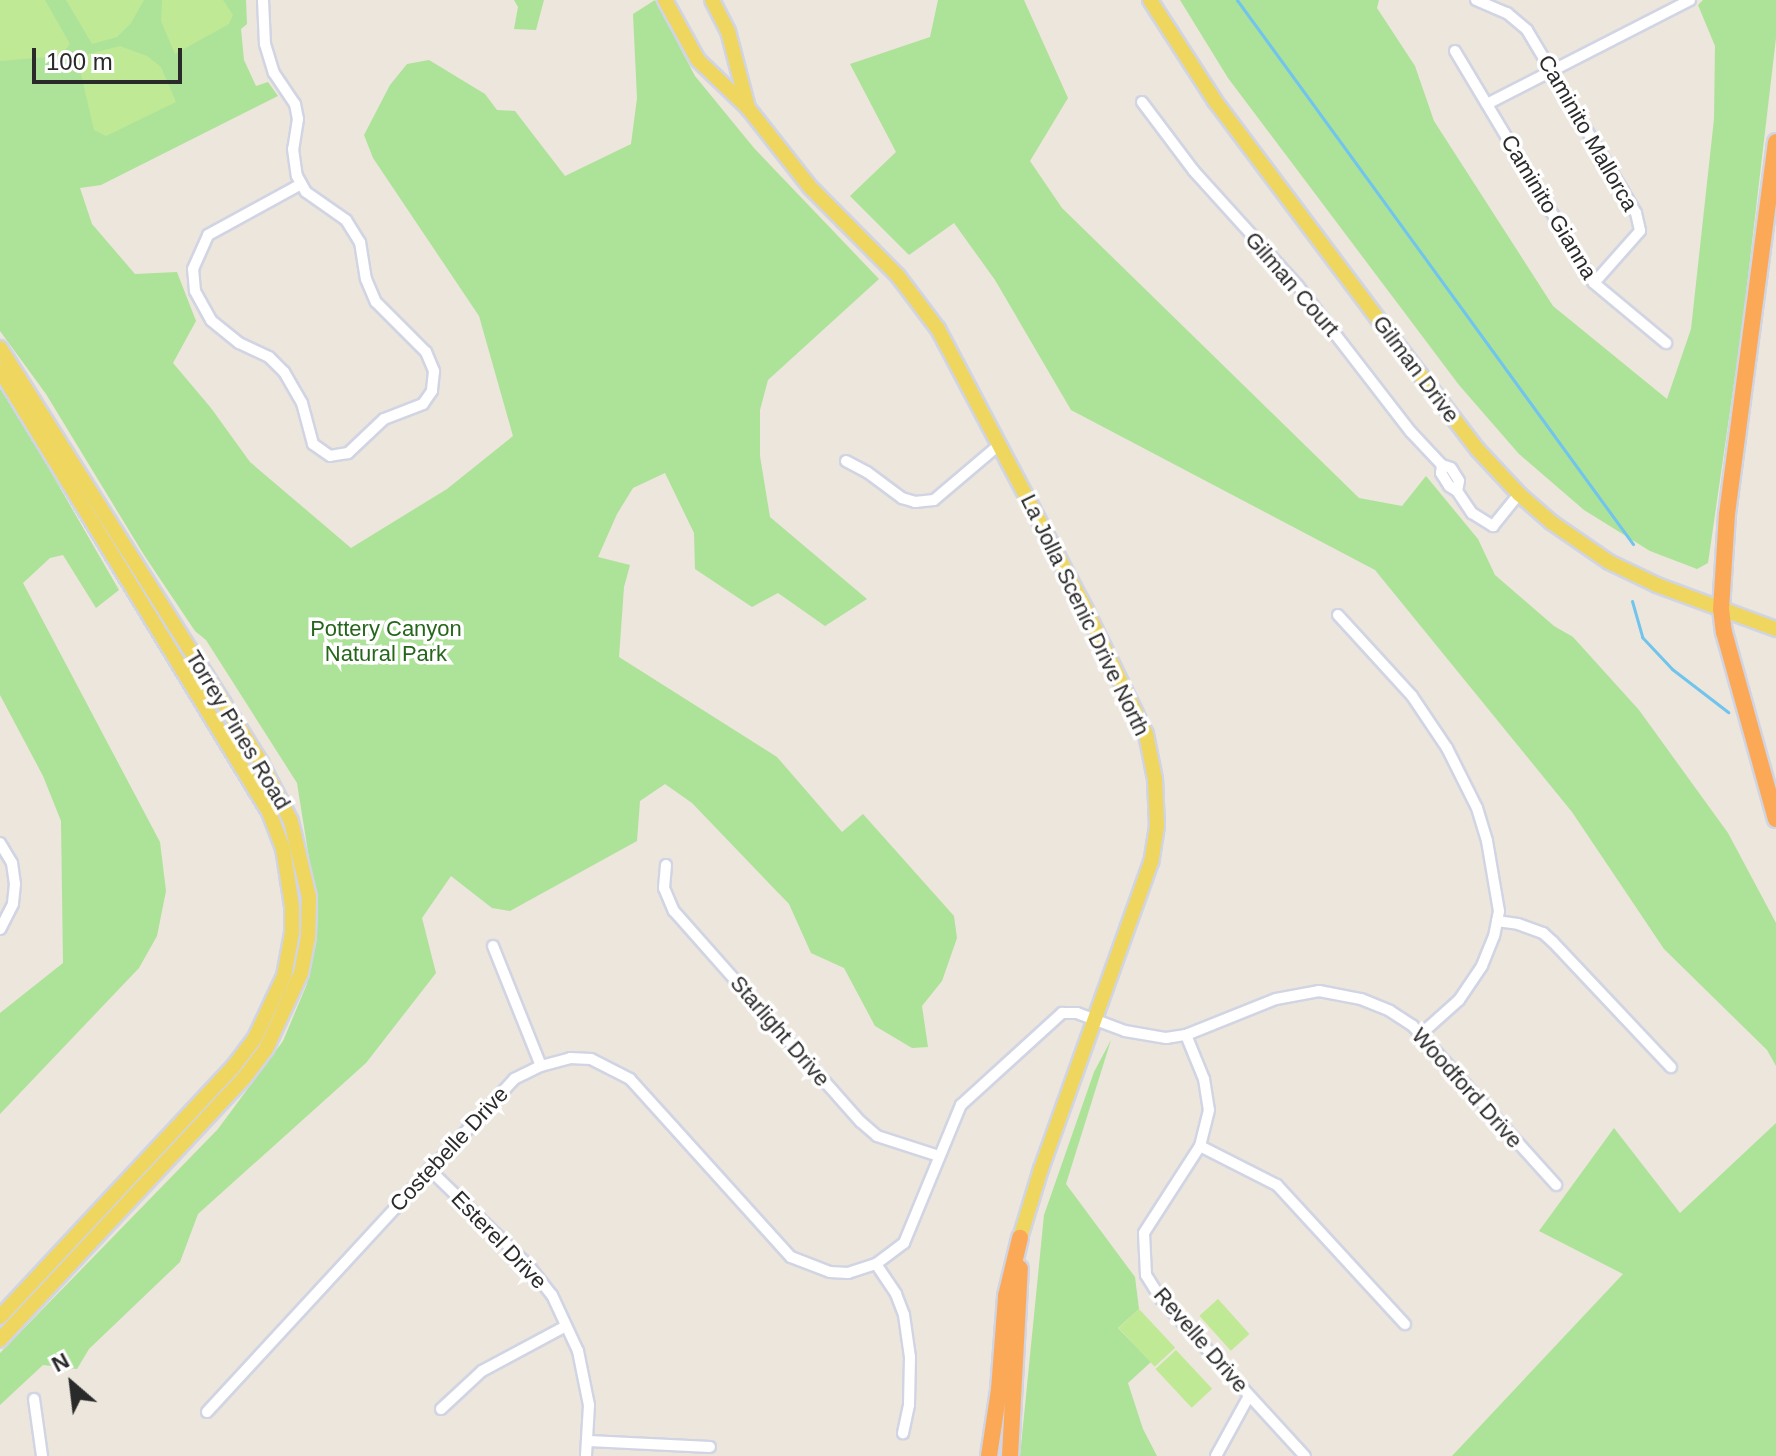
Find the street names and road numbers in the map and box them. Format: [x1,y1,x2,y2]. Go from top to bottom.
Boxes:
street label: Caminito Mallorca [1533,50,1643,216]
street label: Caminito Gianna [1495,130,1603,284]
street label: Gilman Court [1240,226,1344,342]
street label: Gilman Drive [1367,310,1465,428]
street label: La Jolla Scenic Drive North [1015,490,1155,740]
street label: Torrey Pines Road [180,646,296,814]
street label: Starlight Drive [725,970,835,1092]
street label: Woodford Drive [1406,1023,1528,1153]
street label: Costebelle Drive [384,1081,514,1217]
street label: Esterel Drive [446,1186,552,1294]
street label: Revelle Drive [1148,1282,1254,1398]

